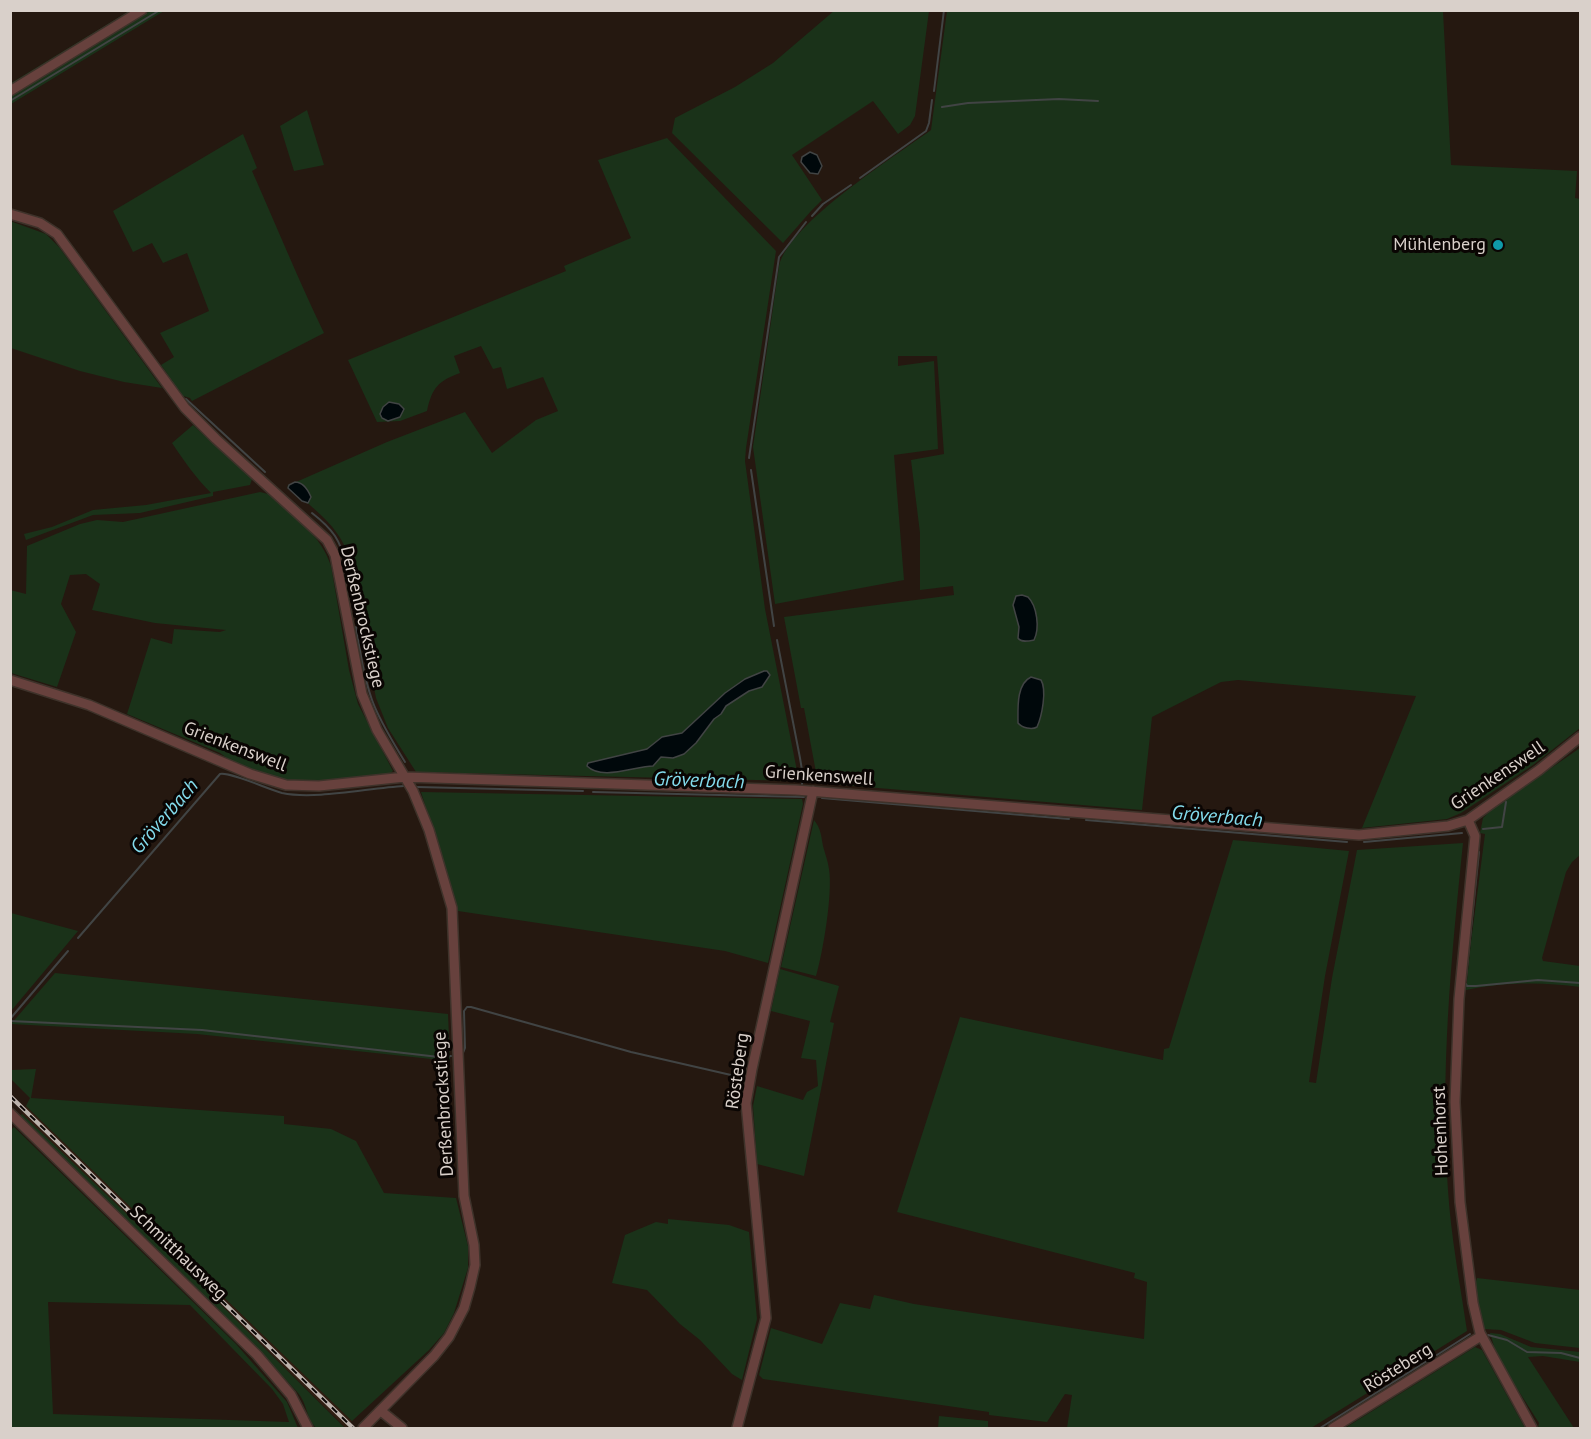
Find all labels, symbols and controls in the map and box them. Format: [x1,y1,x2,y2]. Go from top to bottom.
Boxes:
place label: Mühlenberg [1393,234,1486,256]
marker: Mühlenberg [1491,238,1505,252]
street label: Derßenbrockstiege [335,544,389,690]
street label: Grienkenswell [180,717,290,777]
street label: Grienkenswell [1447,737,1549,815]
street label: Grienkenswell [764,761,874,791]
water label: Gröverbach [653,767,745,795]
water label: Gröverbach [126,775,204,859]
water label: Gröverbach [1170,801,1264,833]
street label: Derßenbrockstiege [429,1031,459,1177]
street label: Rösteberg [722,1031,754,1111]
street label: Hohenhorst [1429,1086,1453,1176]
street label: Schmitthausweg [125,1201,231,1305]
street label: Rösteberg [1360,1339,1436,1397]

